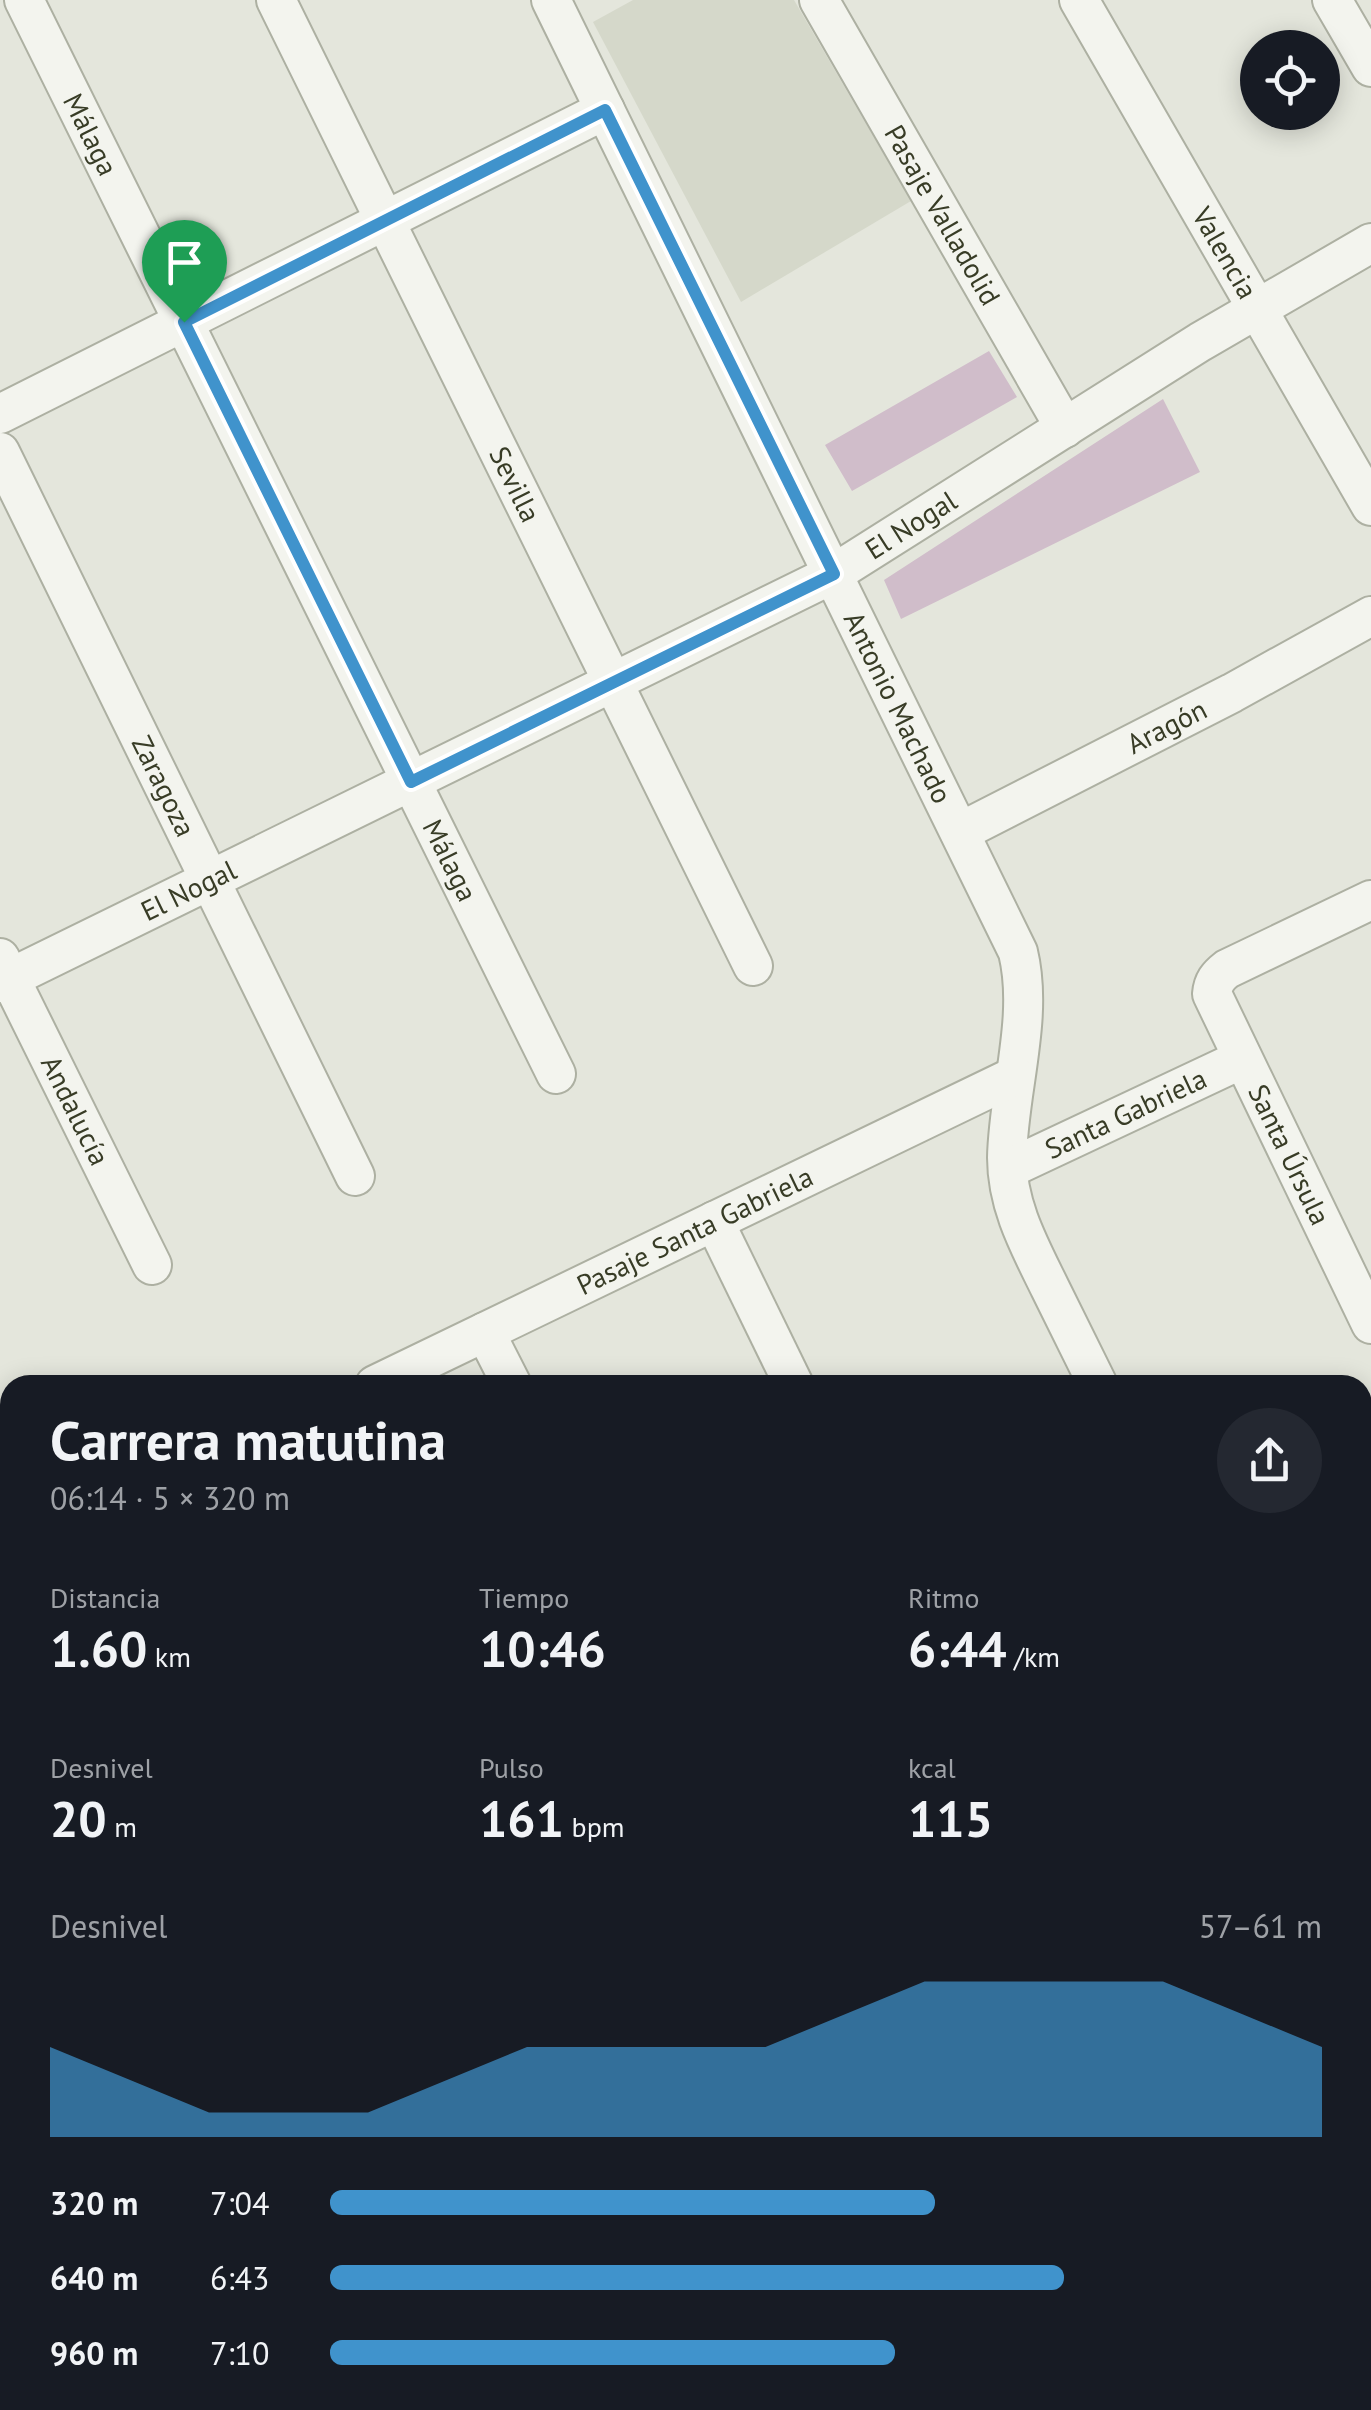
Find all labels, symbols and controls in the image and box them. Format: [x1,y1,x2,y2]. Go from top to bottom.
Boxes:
map controls [1240,30,1340,130]
button: locate [1240,30,1340,130]
street label: Málaga [55,87,127,181]
street label: Pasaje Valladolid [877,118,1009,312]
street label: Valencia [1184,199,1266,305]
pin [142,220,227,323]
icon: arrive [157,235,212,290]
street label: Sevilla [481,440,550,528]
street label: El Nogal [858,482,963,567]
street label: Antonio Machado [836,605,961,809]
street label: Aragón [1120,690,1213,762]
street label: Zaragoza [124,729,205,842]
street label: Málaga [415,813,486,907]
street label: El Nogal [134,851,242,929]
street label: Andalucía [33,1049,119,1171]
street label: Santa Gabriela [1039,1059,1212,1167]
street label: Santa Úrsula [1240,1078,1339,1231]
street label: Pasaje Santa Gabriela [570,1157,819,1303]
text: Carrera matutina [50,1404,446,1475]
button: share [1217,1408,1322,1513]
text: 06:14 · 5 × 320 m [50,1477,290,1519]
text: Distancia [50,1579,160,1616]
text: Tiempo [479,1579,569,1616]
text: Ritmo [908,1579,979,1616]
text: 1.60 [50,1616,147,1681]
text: 10:46 [479,1616,606,1681]
text: 6:44 [908,1616,1007,1681]
text: km [147,1638,191,1675]
text: /km [1007,1638,1060,1675]
text: Desnivel [50,1749,153,1786]
text: Pulso [479,1749,544,1786]
text: kcal [908,1749,956,1786]
text: 20 [50,1786,107,1851]
text: 161 [479,1786,564,1851]
text: 115 [908,1786,993,1851]
text: m [107,1808,137,1845]
text: bpm [564,1808,625,1845]
text: Desnivel [50,1905,167,1947]
text: 57–61 m [1199,1905,1322,1947]
text: 320 m [50,2182,138,2224]
text: 7:04 [210,2182,269,2224]
text: 640 m [50,2257,138,2299]
text: 6:43 [210,2257,269,2299]
text: 960 m [50,2332,138,2374]
text: 7:10 [210,2332,269,2374]

